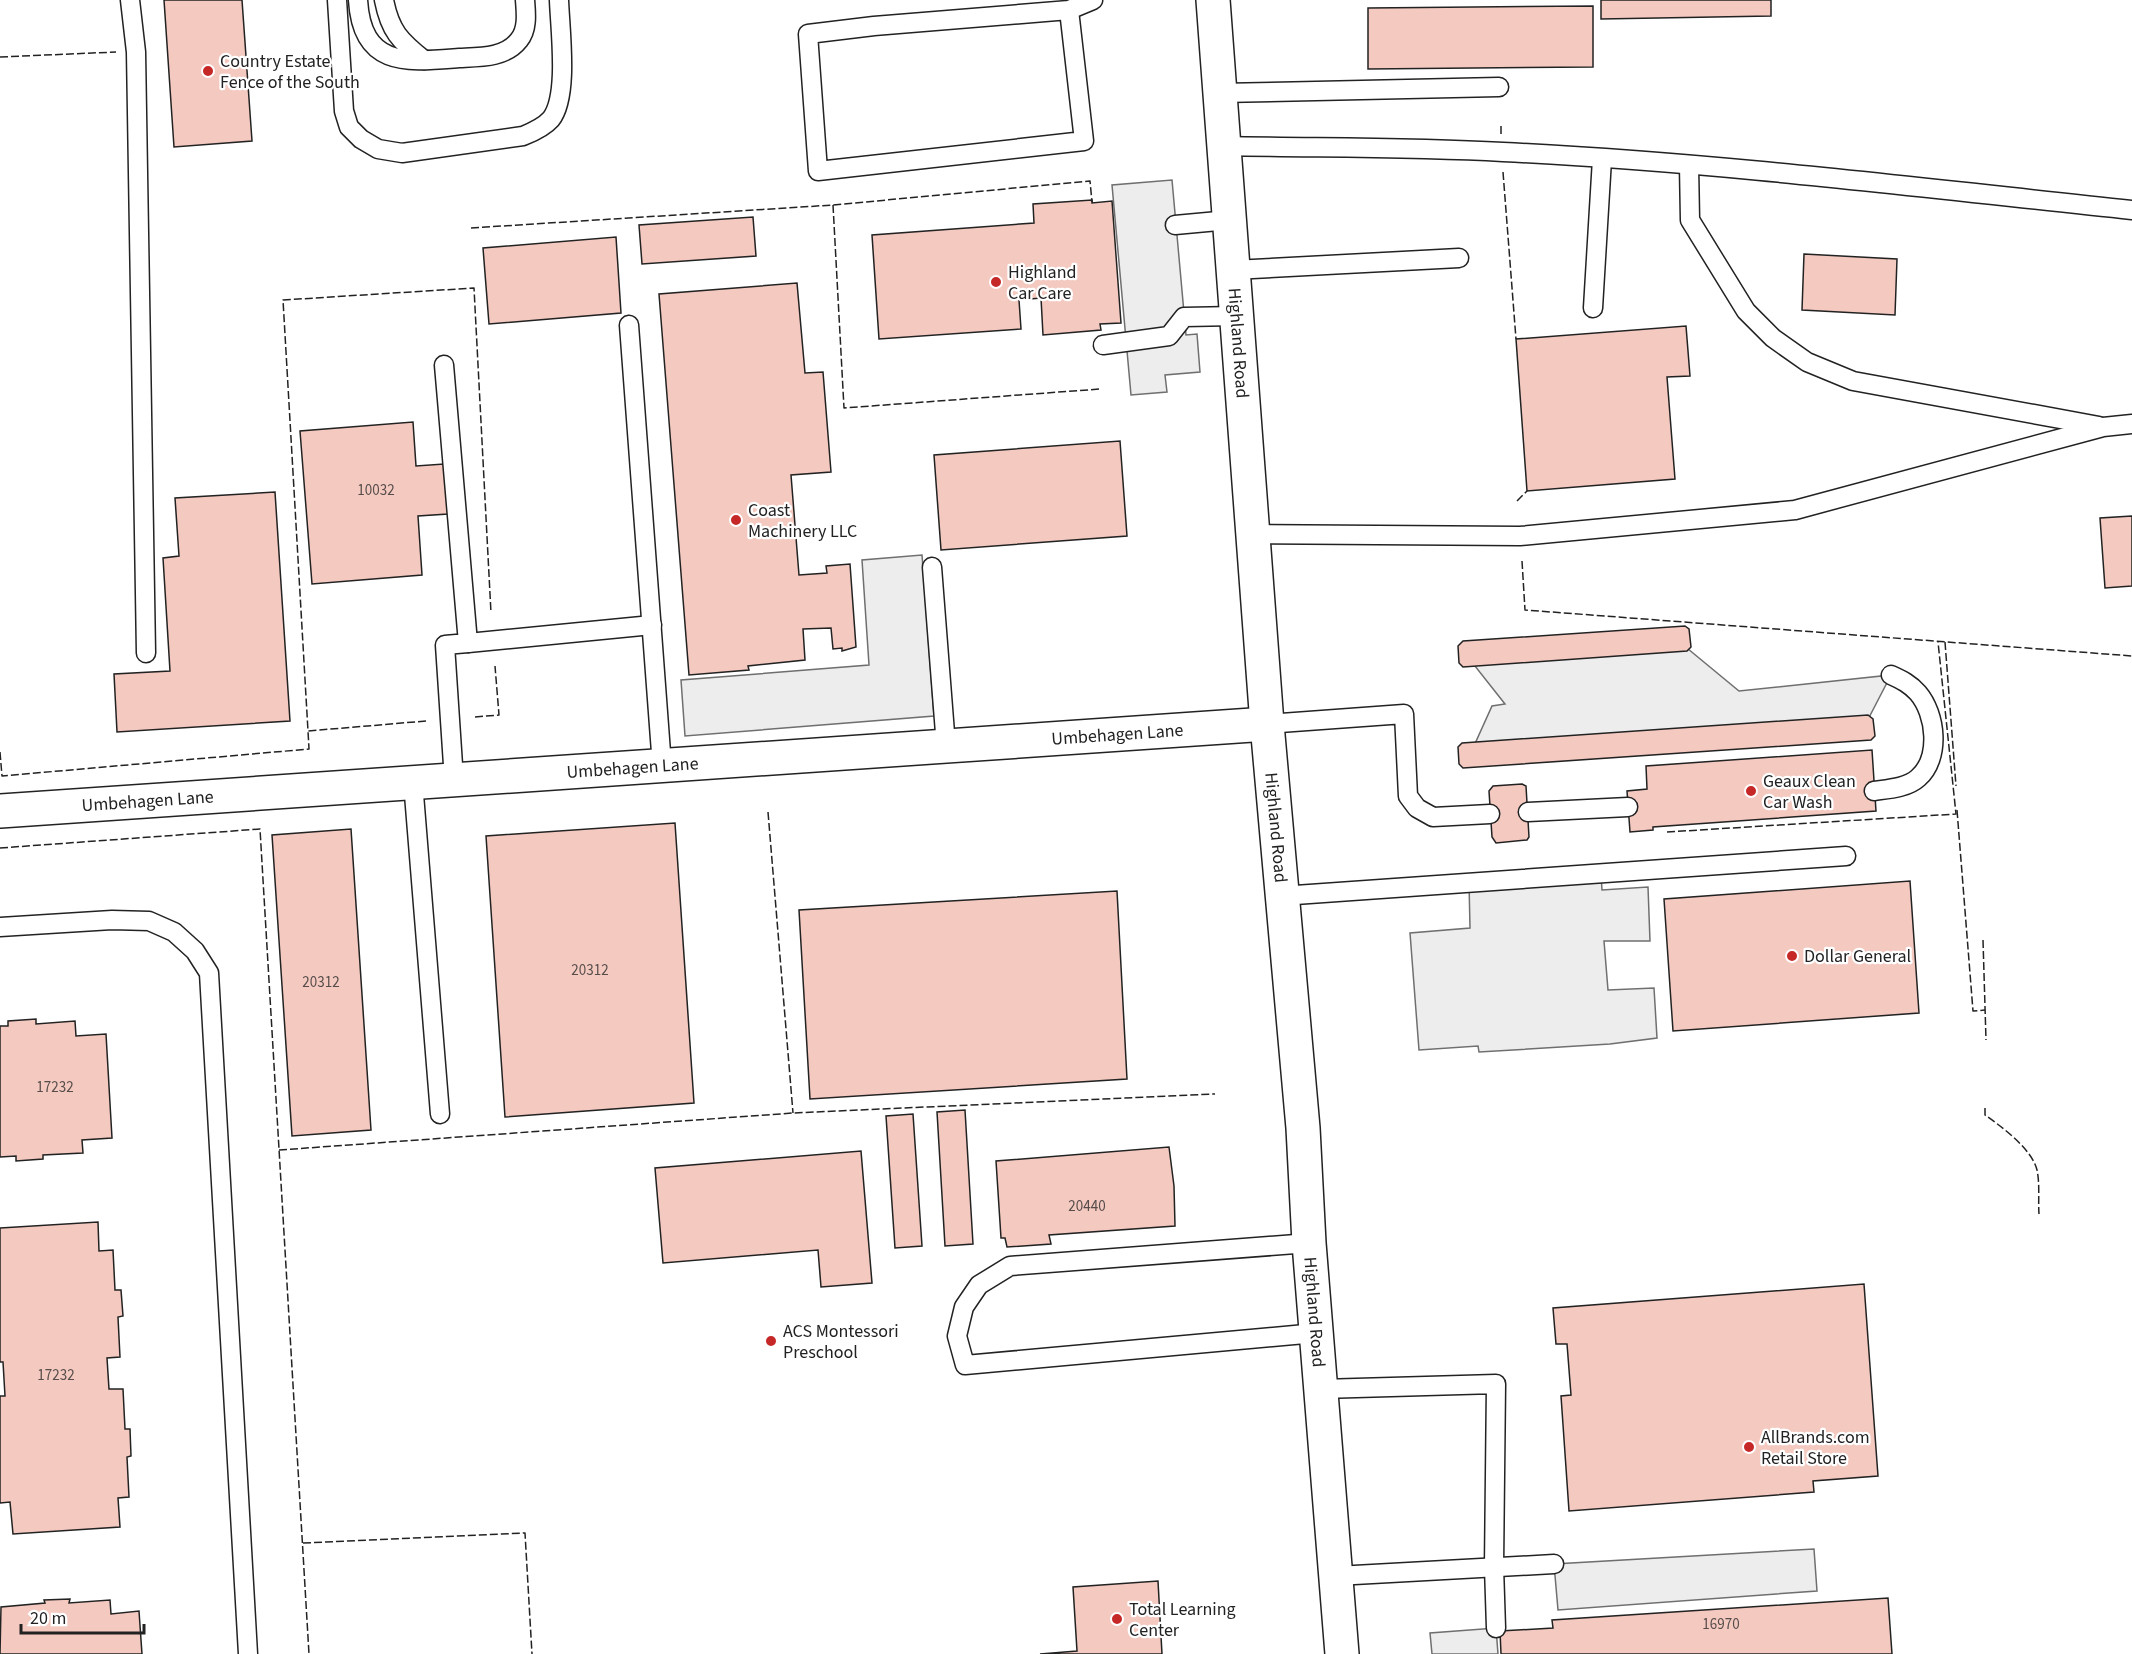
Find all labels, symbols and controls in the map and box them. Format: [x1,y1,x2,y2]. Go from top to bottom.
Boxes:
place label: Country Estate Fence of the South [220,49,360,95]
marker: Country Estate Fence of the South [201,64,215,78]
place label: Highland Car Care [1008,260,1077,306]
marker: Highland Car Care [989,275,1003,289]
street label: Highland Road [1221,287,1255,399]
house number: 10032 [357,480,395,501]
place label: Coast Machinery LLC [748,498,857,544]
marker: Coast Machinery LLC [729,513,743,527]
street label: Umbehagen Lane [1051,718,1184,752]
street label: Umbehagen Lane [566,751,699,785]
place label: Geaux Clean Car Wash [1763,769,1856,815]
street label: Highland Road [1258,771,1293,884]
street label: Umbehagen Lane [81,784,215,818]
marker: Geaux Clean Car Wash [1744,784,1758,798]
place label: Dollar General [1804,944,1911,969]
marker: Dollar General [1785,949,1799,963]
house number: 20312 [571,960,609,981]
house number: 20312 [302,972,340,993]
house number: 17232 [36,1077,74,1098]
house number: 20440 [1068,1196,1106,1217]
street label: Highland Road [1297,1256,1331,1368]
place label: ACS Montessori Preschool [783,1319,899,1365]
marker: ACS Montessori Preschool [764,1334,778,1348]
house number: 17232 [37,1365,75,1386]
place label: AllBrands.com Retail Store [1761,1425,1870,1471]
marker: AllBrands.com Retail Store [1742,1440,1756,1454]
scale bar [21,1597,144,1635]
place label: Total Learning Center [1129,1597,1236,1643]
text: 20 m [30,1606,66,1631]
marker: Total Learning Center [1110,1612,1124,1626]
house number: 16970 [1702,1614,1740,1635]

